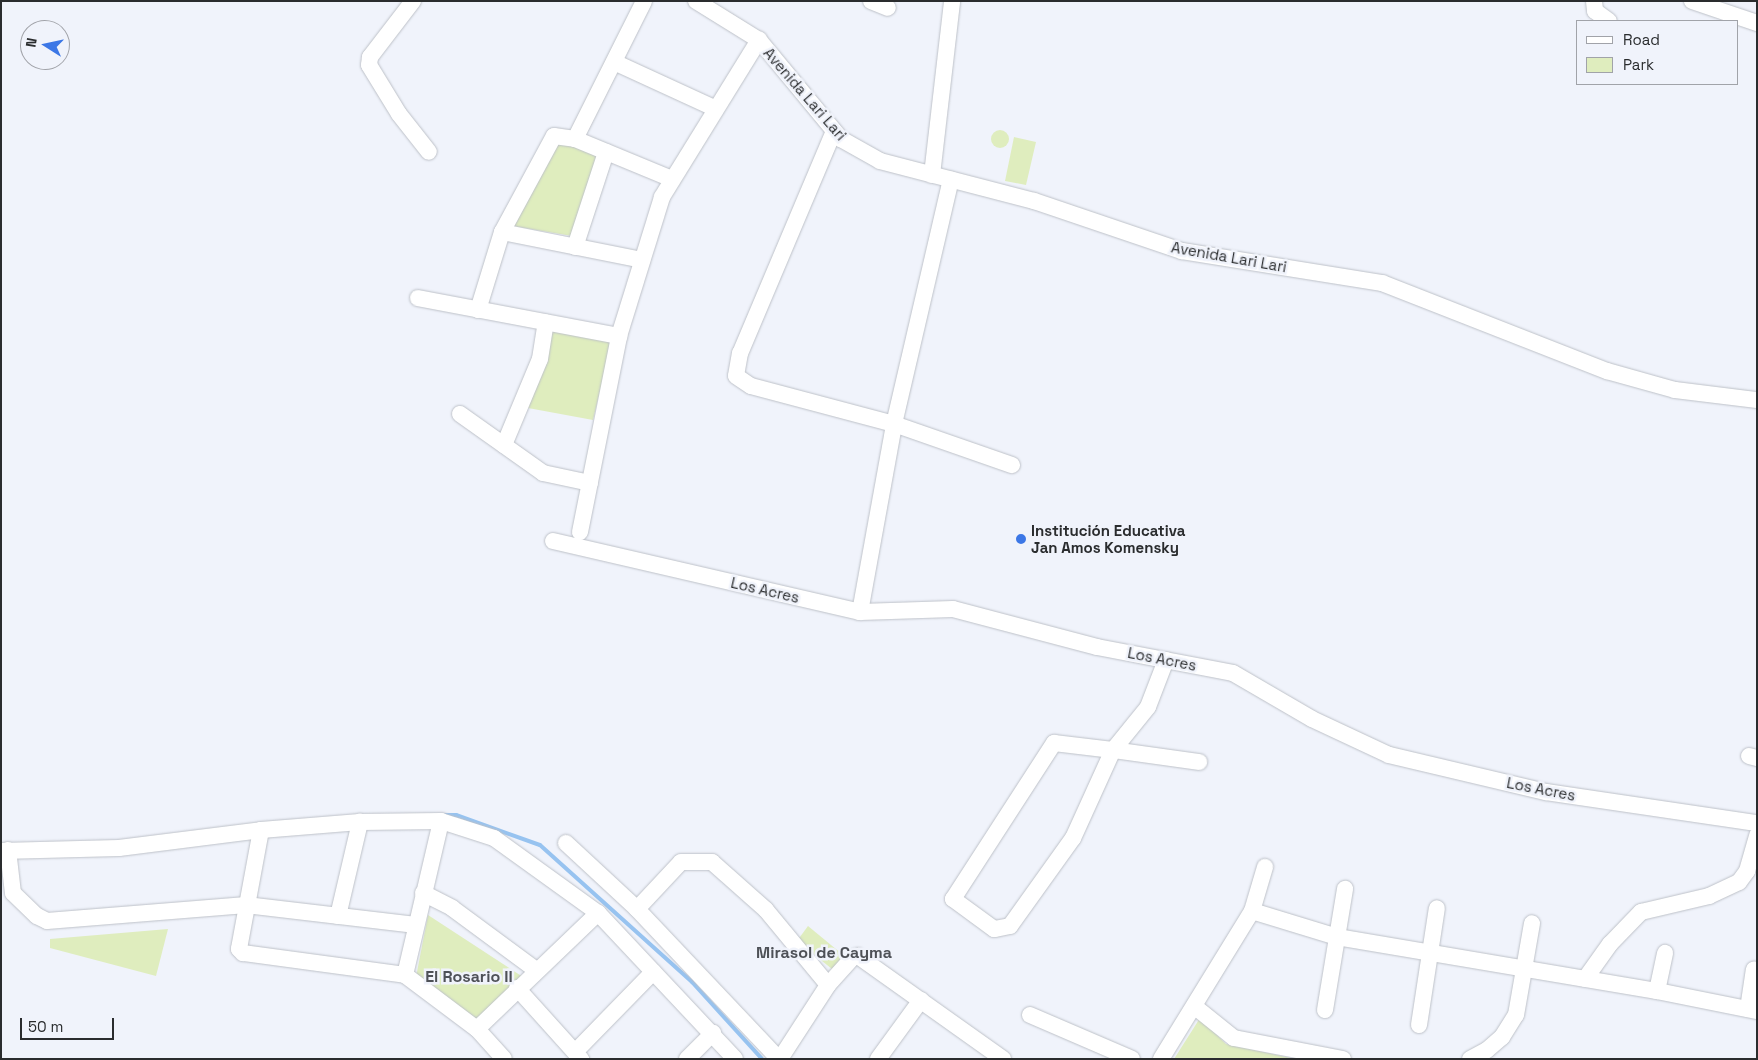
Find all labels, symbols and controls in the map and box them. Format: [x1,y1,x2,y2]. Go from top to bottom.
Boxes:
north arrow [20,20,70,70]
legend [1576,20,1738,85]
text: Road [1623,30,1660,49]
text: N [22,36,41,49]
street label: Avenida Lari Lari [760,44,850,144]
text: Park [1623,55,1654,74]
street label: Avenida Lari Lari [1170,238,1288,276]
place label: Institución Educativa Jan Amos Komensky [1031,521,1185,556]
marker: Institución Educativa Jan Amos Komensky [1015,533,1027,545]
street label: Los Acres [729,573,801,607]
street label: Los Acres [1126,644,1198,674]
street label: Los Acres [1505,774,1577,804]
district label: Mirasol de Cayma [756,943,892,963]
district label: El Rosario II [425,967,513,987]
scale bar [22,1008,116,1040]
text: 50 m [28,1017,63,1036]

